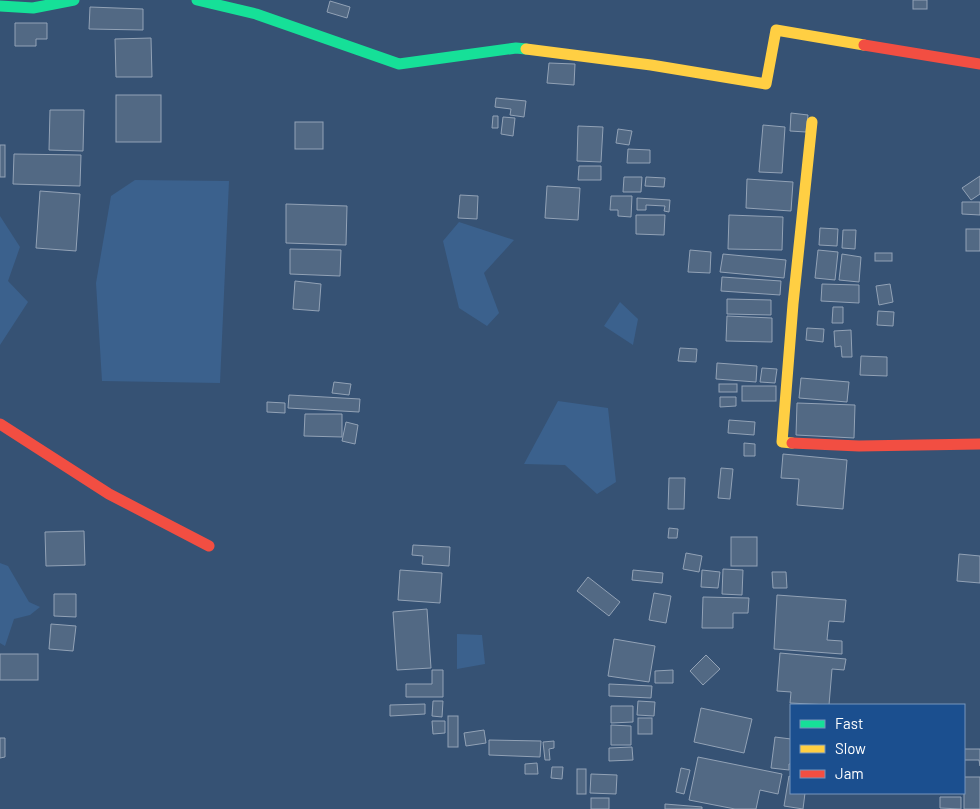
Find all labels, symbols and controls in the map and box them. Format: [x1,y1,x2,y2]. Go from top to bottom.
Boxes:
legend [790,704,965,794]
text: Fast [835,714,863,732]
text: Slow [835,739,866,757]
text: Jam [835,764,864,782]

